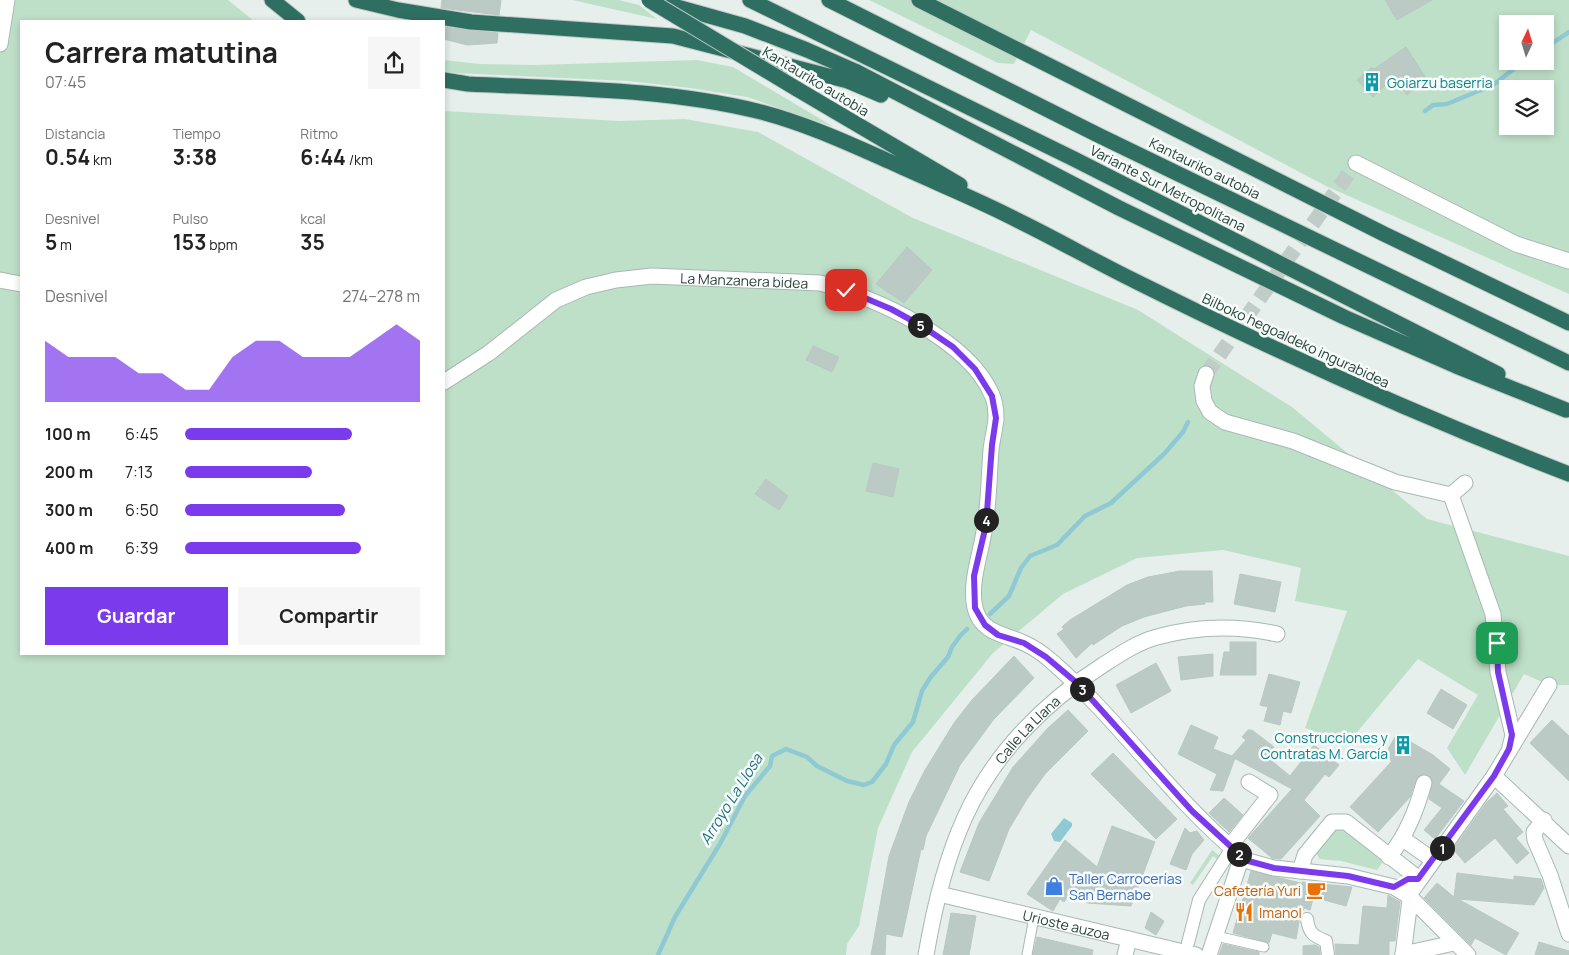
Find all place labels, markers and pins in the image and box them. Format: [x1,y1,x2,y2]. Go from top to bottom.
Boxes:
building icon: Goiarzu baserria [1361,71,1383,93]
place label: Goiarzu baserria [1387,73,1493,92]
pin [825,269,867,311]
pin: 5 [908,312,932,338]
pin: 4 [974,508,998,532]
pin [1476,622,1518,664]
pin: 3 [1070,676,1094,702]
place label: Construcciones y Contratas M. García [1260,728,1389,763]
building icon: Construcciones y Contratas M. García [1392,734,1414,756]
pin: 1 [1430,836,1454,860]
pin: 2 [1226,842,1252,866]
place label: Taller Carrocerías San Bernabe [1069,869,1182,904]
shop icon: Taller Carrocerías San Bernabe [1043,875,1065,897]
cafe icon: Cafetería Yuri [1305,879,1327,901]
place label: Cafetería Yuri [1214,881,1301,900]
restaurant icon: Imanol [1233,901,1255,923]
place label: Imanol [1259,903,1302,922]

